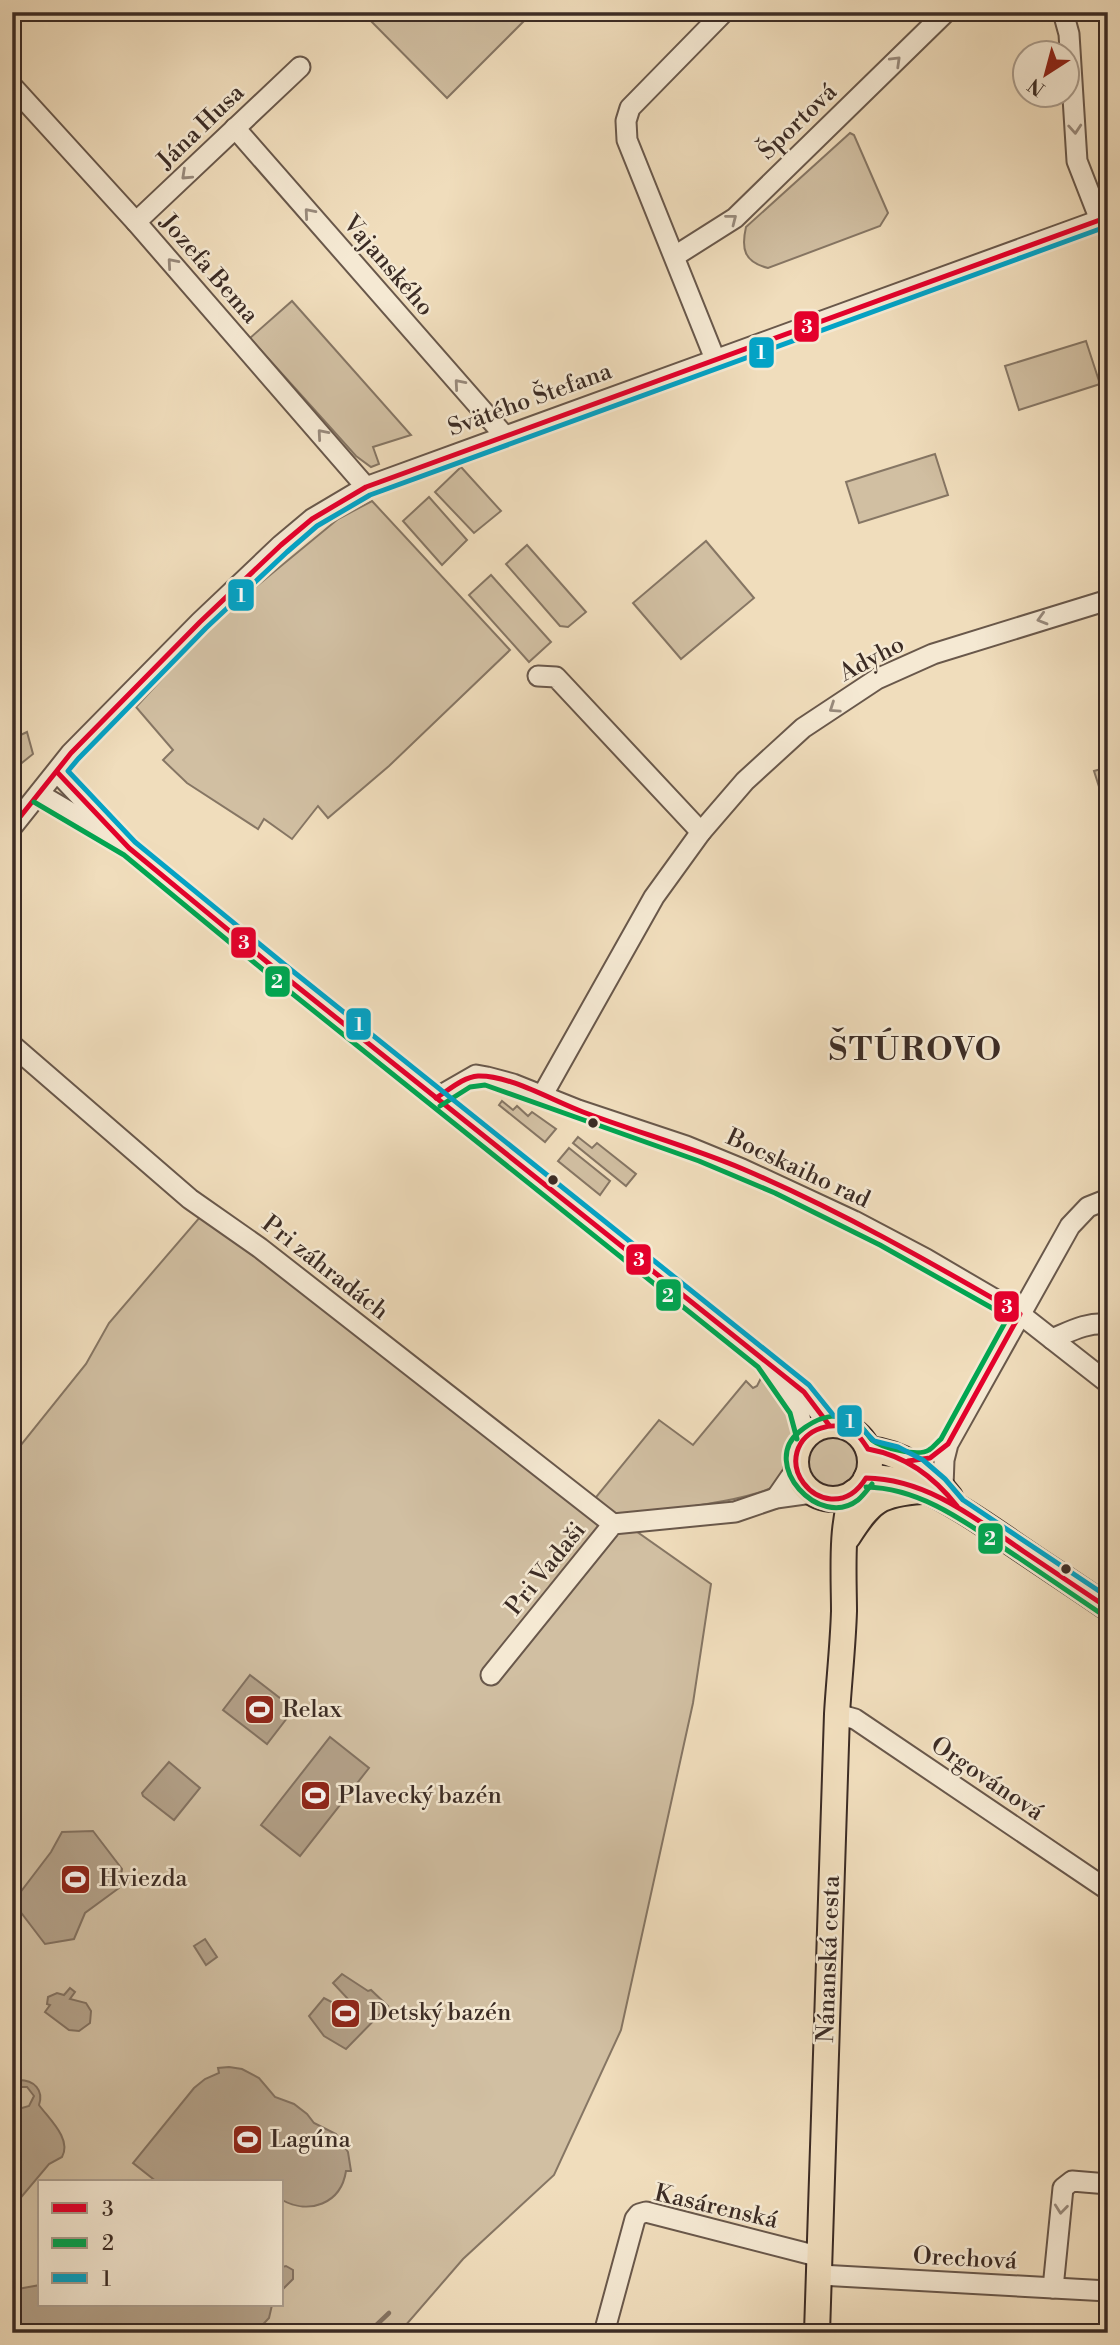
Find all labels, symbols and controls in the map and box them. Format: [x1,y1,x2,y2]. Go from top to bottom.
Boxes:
north arrow [1012,38,1082,108]
one-way arrow [888,57,901,70]
text: N [1023,73,1050,101]
street label: Športová [751,75,844,167]
street label: Jána Husa [151,78,251,176]
one-way arrow [1067,123,1082,134]
one-way arrow [181,167,194,180]
street label: Jozefa Bema [153,207,265,331]
one-way arrow [305,208,317,221]
street label: Vajanského [335,209,440,323]
one-way arrow [724,215,737,227]
one-way arrow [168,258,180,271]
line badge: 3 [793,310,820,343]
text: 3 [801,315,813,339]
line badge: 1 [748,336,775,369]
text: 1 [756,341,766,365]
street label: Svätého Štefana [443,354,617,444]
one-way arrow [455,379,467,392]
one-way arrow [318,430,330,443]
line badge: 1 [227,578,255,612]
text: 1 [236,584,246,608]
one-way arrow [1037,610,1049,625]
street label: Adyho [833,629,910,689]
one-way arrow [829,699,842,712]
line badge: 3 [230,926,257,959]
text: 3 [238,931,250,955]
line badge: 2 [264,965,291,998]
text: 2 [271,970,283,994]
line badge: 1 [345,1007,372,1041]
text: 1 [354,1013,364,1037]
district label: ŠTÚROVO [829,1027,1003,1070]
unlabelled marker [586,1116,600,1130]
street label: Bocskaiho rad [720,1122,875,1216]
unlabelled marker [546,1173,560,1187]
street label: Pri záhradách [256,1209,394,1327]
line badge: 3 [625,1243,652,1276]
text: 3 [633,1248,645,1272]
line badge: 2 [655,1278,682,1312]
text: 2 [662,1284,674,1308]
line badge: 3 [993,1290,1020,1323]
text: 3 [1001,1295,1013,1319]
line badge: 1 [836,1404,863,1438]
text: 1 [845,1410,855,1434]
street label: Pri Vadaši [499,1516,593,1622]
line badge: 2 [977,1522,1004,1555]
text: 2 [984,1527,996,1551]
unlabelled marker [1059,1562,1073,1576]
sports icon: Relax [242,1693,276,1727]
place label: Relax [282,1695,343,1725]
street label: Orgovánová [925,1730,1050,1828]
sports icon: Plavecký bazén [298,1779,332,1813]
place label: Plavecký bazén [338,1781,502,1811]
sports icon: Hviezda [59,1862,93,1896]
place label: Hviezda [99,1864,188,1894]
street label: Nánanská cesta [811,1874,847,2043]
sports icon: Detský bazén [329,1996,363,2030]
place label: Detský bazén [369,1998,511,2028]
sports icon: Lagúna [230,2123,264,2157]
place label: Lagúna [270,2125,351,2155]
street label: Kasárenská [651,2178,781,2236]
legend [38,2180,284,2306]
text: 3 [102,2197,114,2223]
one-way arrow [1054,2204,1069,2215]
text: 2 [102,2231,114,2257]
street label: Orechová [912,2241,1019,2277]
text: 1 [102,2267,111,2293]

